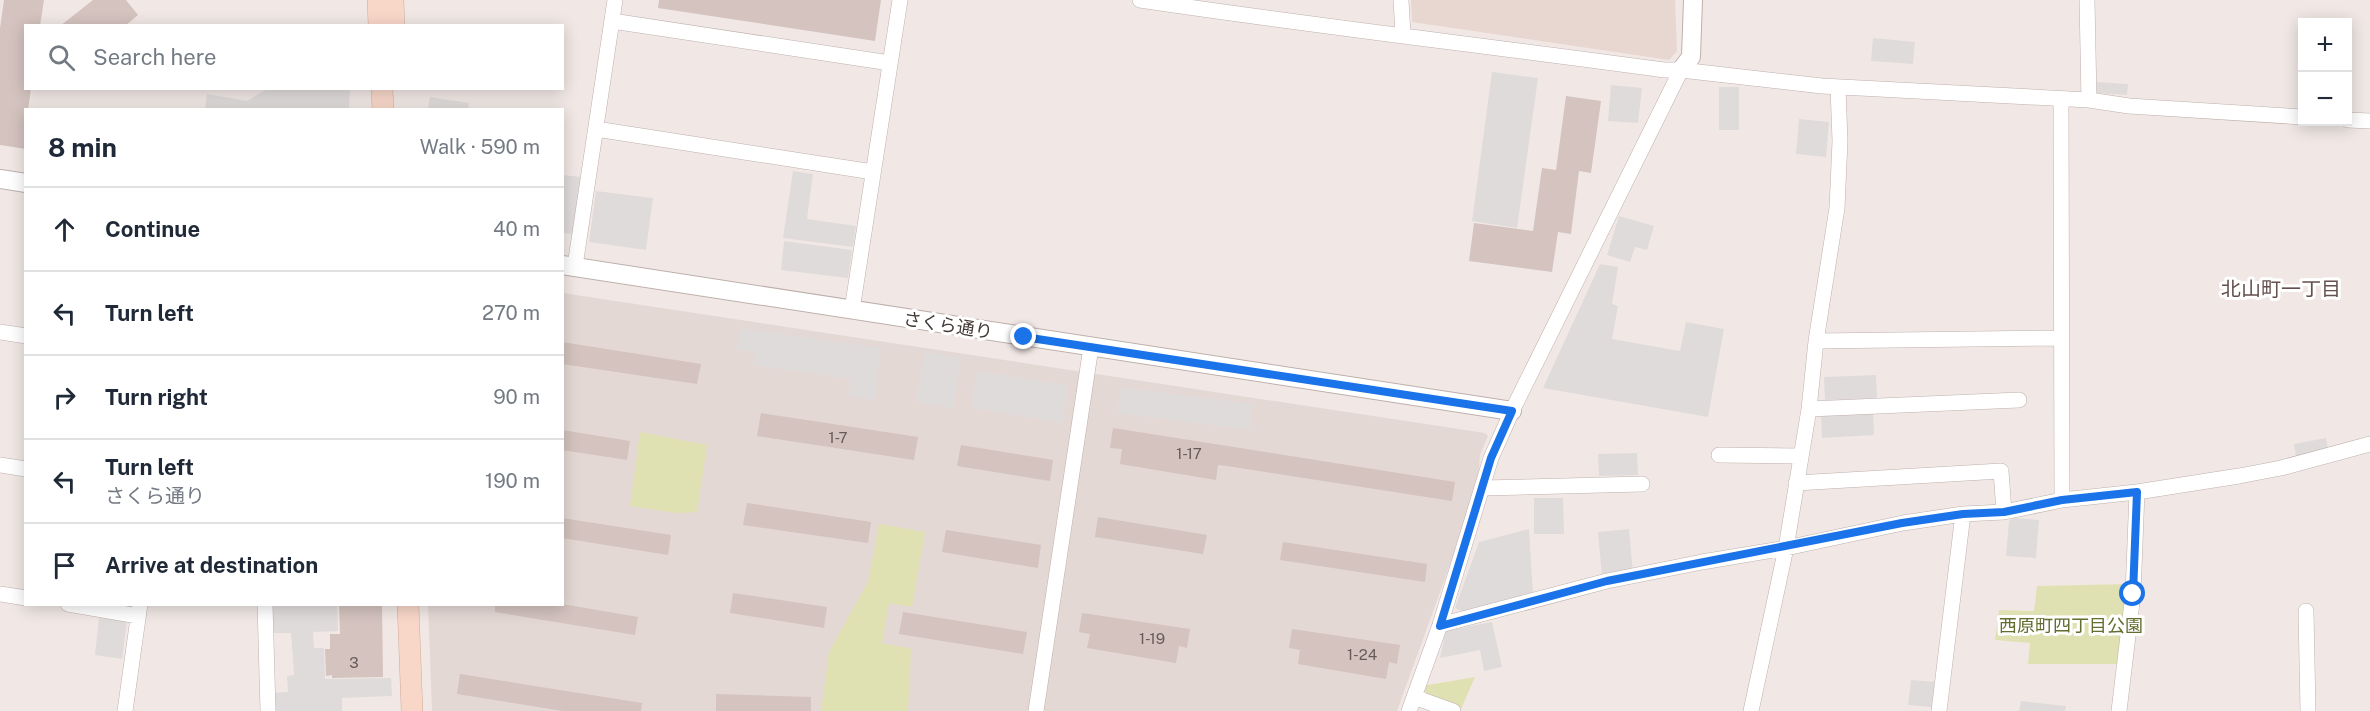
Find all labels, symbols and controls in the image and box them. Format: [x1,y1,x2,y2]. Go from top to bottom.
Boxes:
map controls [2298,18,2352,126]
button: + [2298,18,2352,72]
search box [24,24,564,90]
icon: search [45,41,78,74]
text: Search here [93,44,217,70]
button: − [2298,72,2352,126]
text: 8 min [48,132,117,163]
text: Walk · 590 m [420,135,540,159]
icon: ahead [48,213,81,246]
text: Continue [105,216,200,242]
text: 40 m [493,217,540,241]
district label: 北山町一丁目 [2221,277,2341,301]
icon: left [48,297,81,330]
text: Turn left [105,300,194,326]
text: 270 m [482,301,540,325]
street label: さくら通り [902,308,994,342]
route end [1010,323,1036,349]
icon: right [48,381,81,414]
text: Turn right [105,384,208,410]
text: 90 m [493,385,540,409]
house number: 1-7 [828,429,848,446]
house number: 1-17 [1176,445,1202,462]
text: Turn left [105,454,194,480]
icon: left [48,465,81,498]
text: 190 m [485,469,540,493]
text: さくら通り [105,484,205,508]
icon: arrive [48,549,81,582]
text: Arrive at destination [105,552,318,578]
route start [2119,580,2145,606]
park label: 西原町四丁目公園 [1999,615,2143,636]
house number: 1-19 [1139,630,1165,647]
house number: 1-24 [1347,646,1377,663]
house number: 3 [349,654,359,671]

